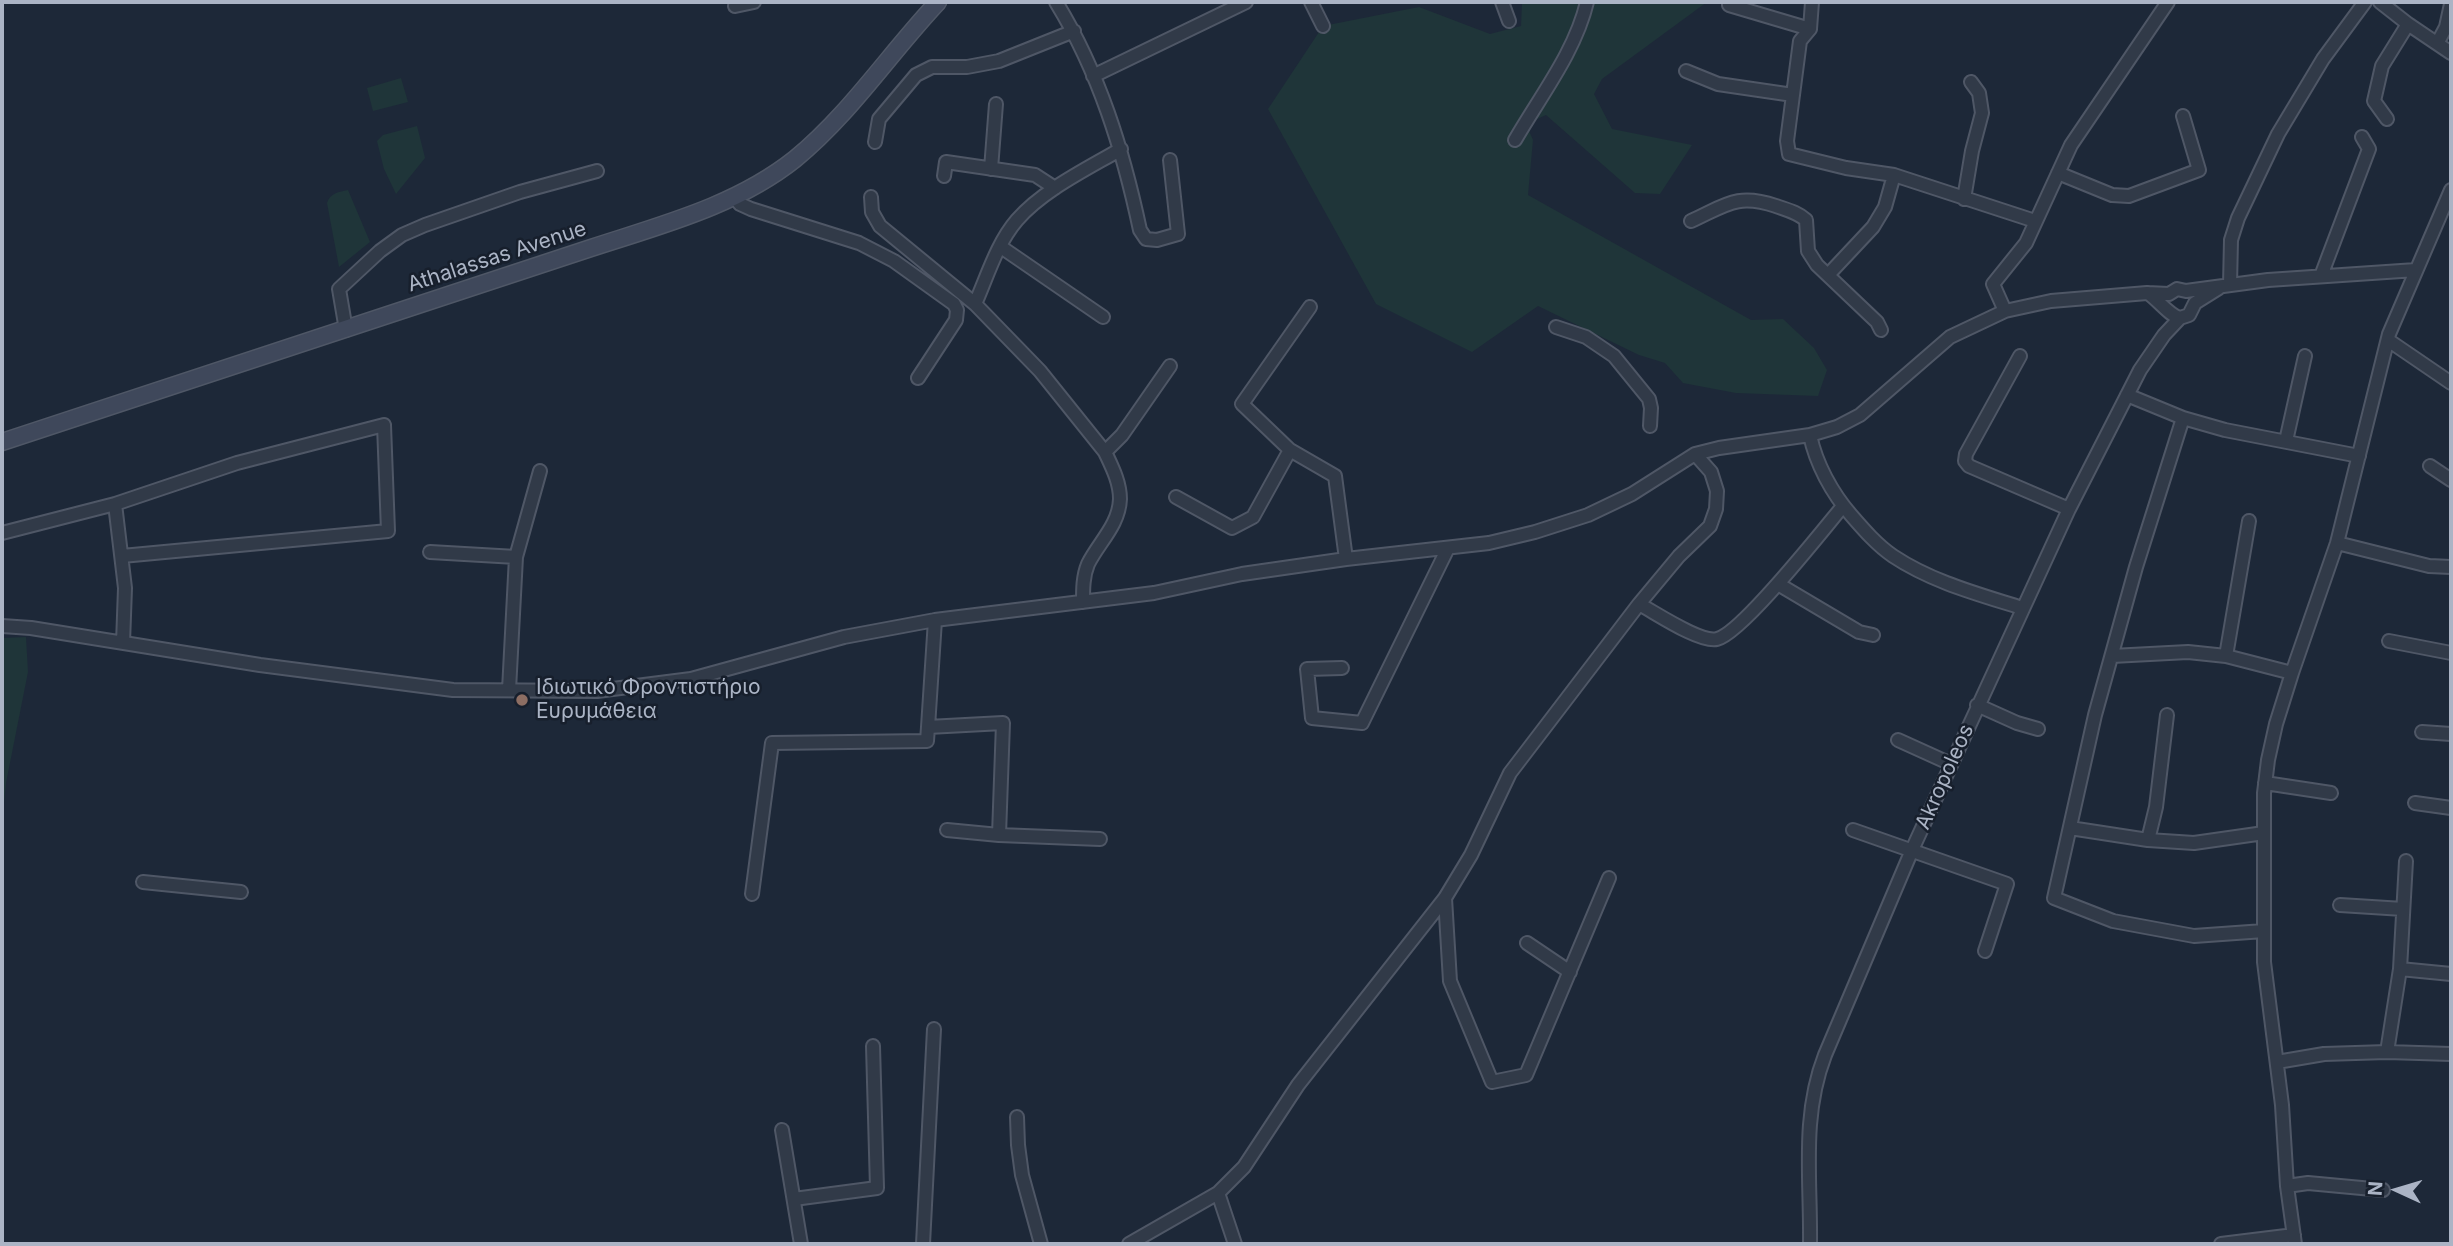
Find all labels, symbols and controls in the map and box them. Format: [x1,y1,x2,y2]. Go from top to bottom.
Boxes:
street label: Athalassas Avenue [404,216,590,298]
place label: Ιδιωτικό Φροντιστήριο Ευρυμάθεια [536,675,761,725]
marker: Ιδιωτικό Φροντιστήριο Ευρυμάθεια [514,692,530,708]
street label: Akropoleos [1911,720,1979,834]
north arrow [2362,1155,2432,1225]
text: N [2364,1180,2388,1197]

